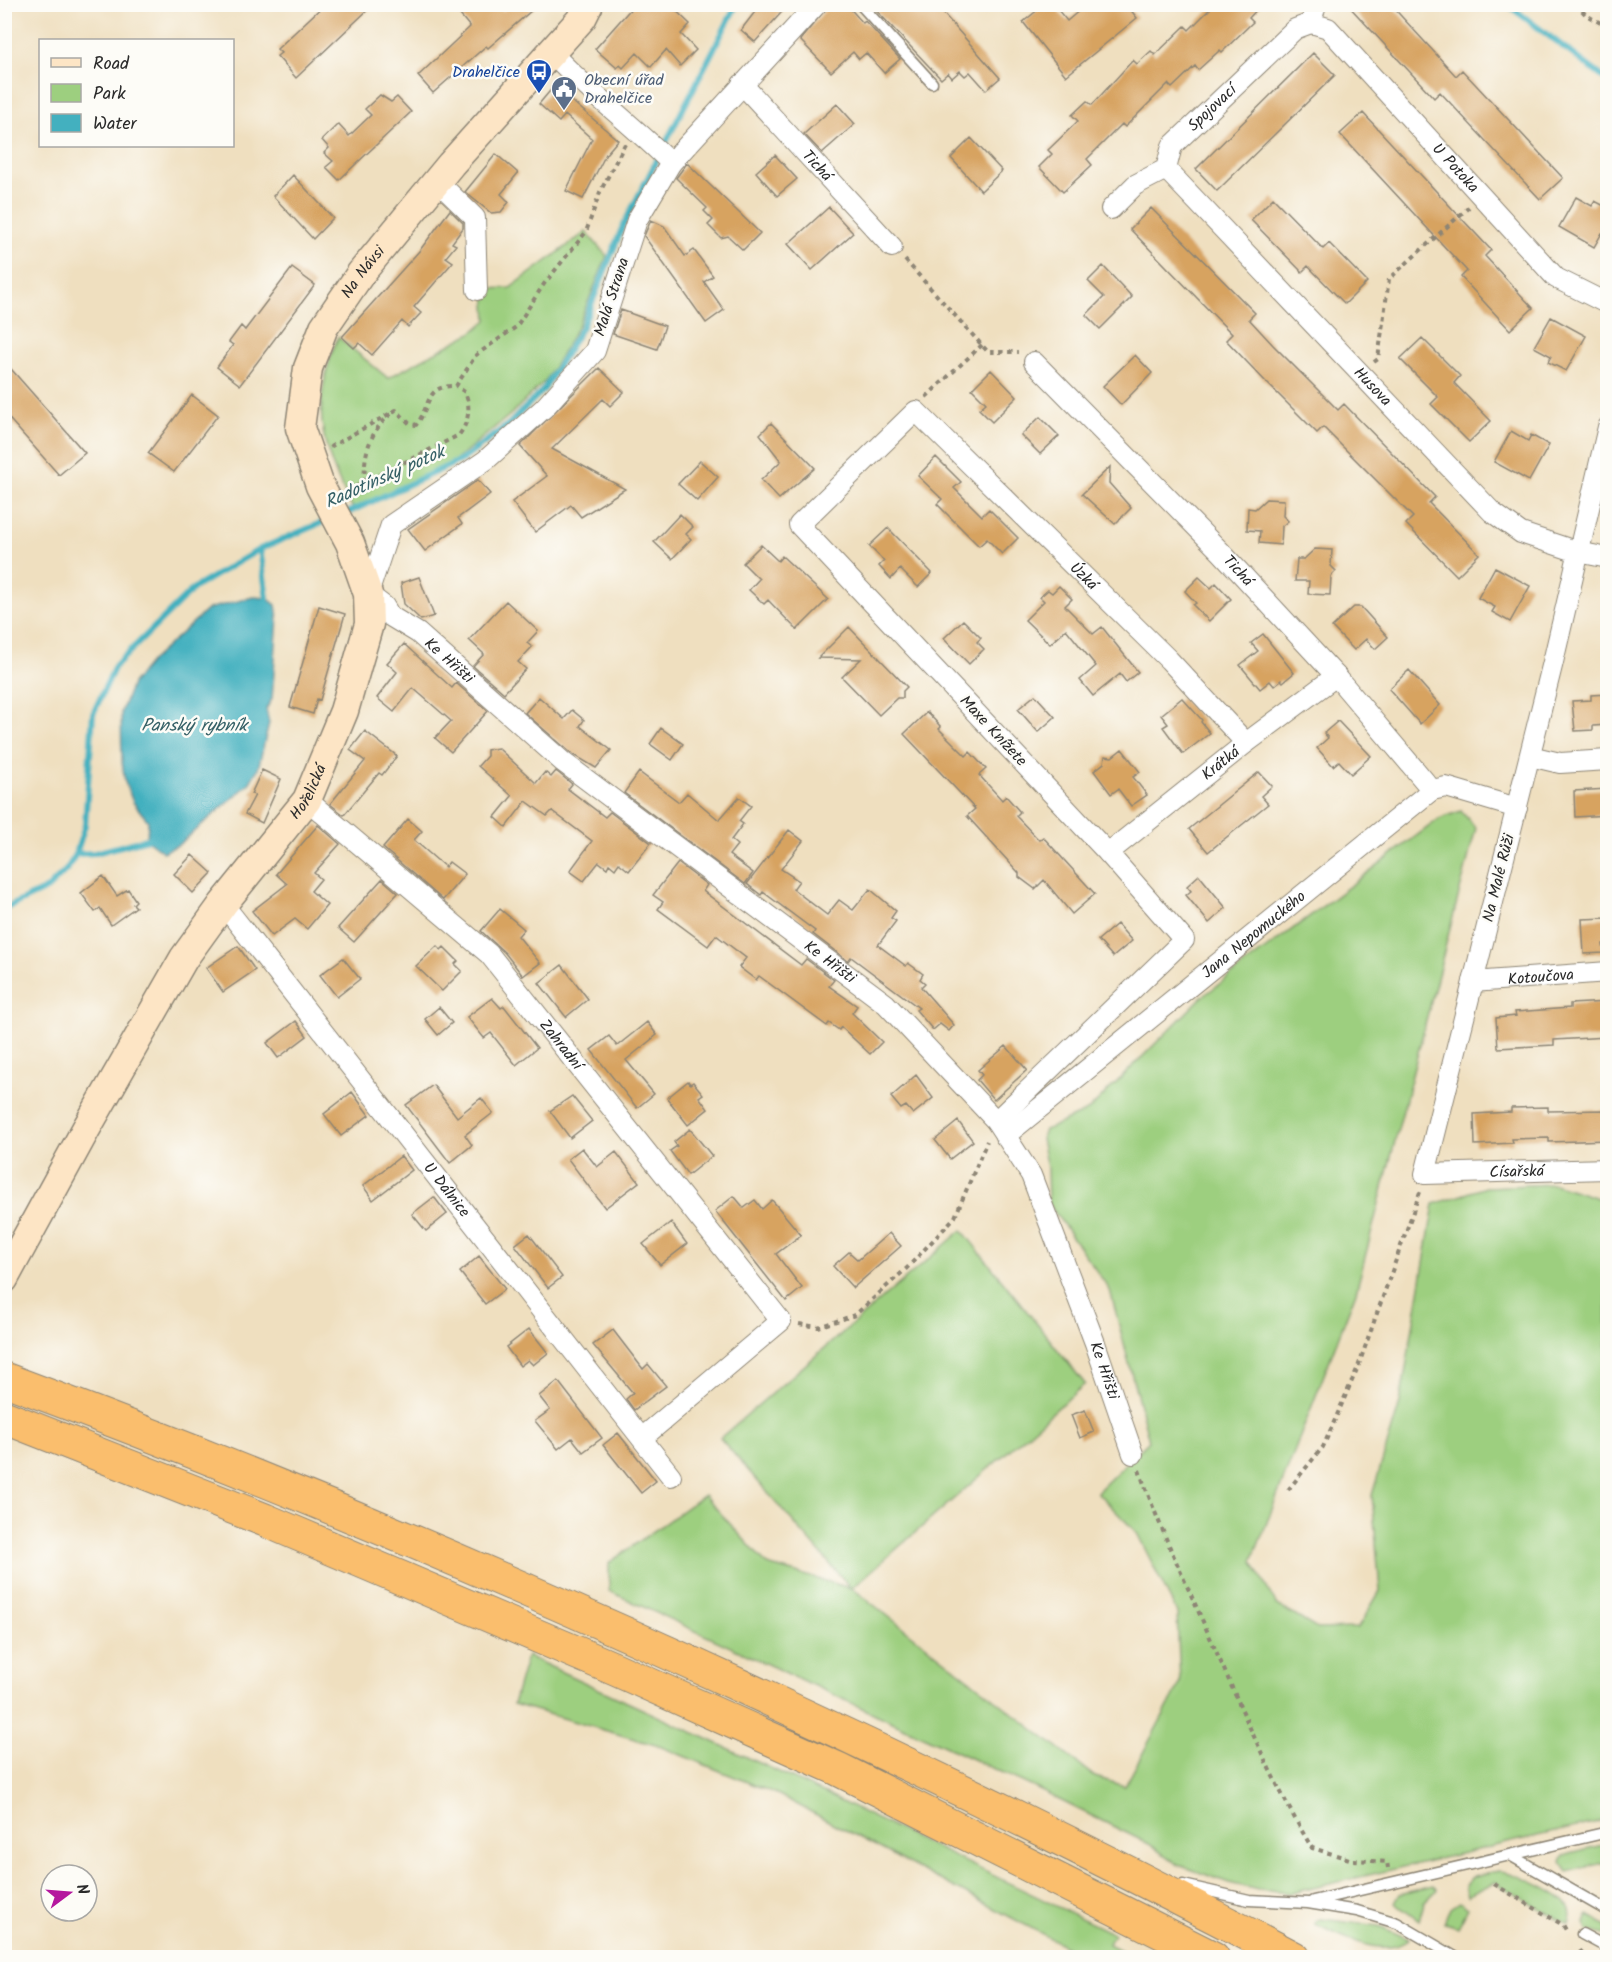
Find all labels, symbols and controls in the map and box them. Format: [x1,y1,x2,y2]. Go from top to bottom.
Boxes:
legend [39,39,234,147]
text: Road [93,50,130,79]
bus stop icon: Drahelčice [524,57,554,95]
place label: Drahelčice [452,60,520,85]
place label: Obecní úřad Drahelčice [584,68,665,111]
public building icon: Obecní úřad Drahelčice [549,74,579,112]
street label: Spojovací [1182,77,1244,138]
text: Park [93,80,126,109]
text: Water [93,110,138,139]
street label: U Potoka [1426,137,1485,199]
street label: Tichá [796,144,839,188]
street label: Na Návsi [335,239,392,303]
street label: Malá Strana [588,254,636,340]
street label: Husova [1347,361,1398,412]
water label: Radotínský potok [320,437,452,517]
street label: Tichá [1217,549,1261,593]
street label: Úzká [1064,556,1105,597]
street label: Ke Hřišti [418,631,480,691]
street label: Maxe Knížete [953,690,1033,772]
water label: Panský rybník [141,712,249,741]
street label: Krátká [1196,739,1247,787]
street label: Hořelická [283,759,334,825]
street label: Na Malé Růži [1476,830,1522,925]
street label: Jana Nepomuckého [1196,884,1311,985]
street label: Ke Hřišti [799,934,862,991]
street label: Kotoučova [1507,962,1575,992]
street label: Zahradní [533,1014,591,1077]
street label: U Dálnice [417,1157,477,1223]
street label: Císařská [1489,1158,1546,1185]
street label: Ke Hřišti [1083,1338,1126,1404]
north arrow [39,1863,99,1923]
text: N [69,1881,95,1898]

